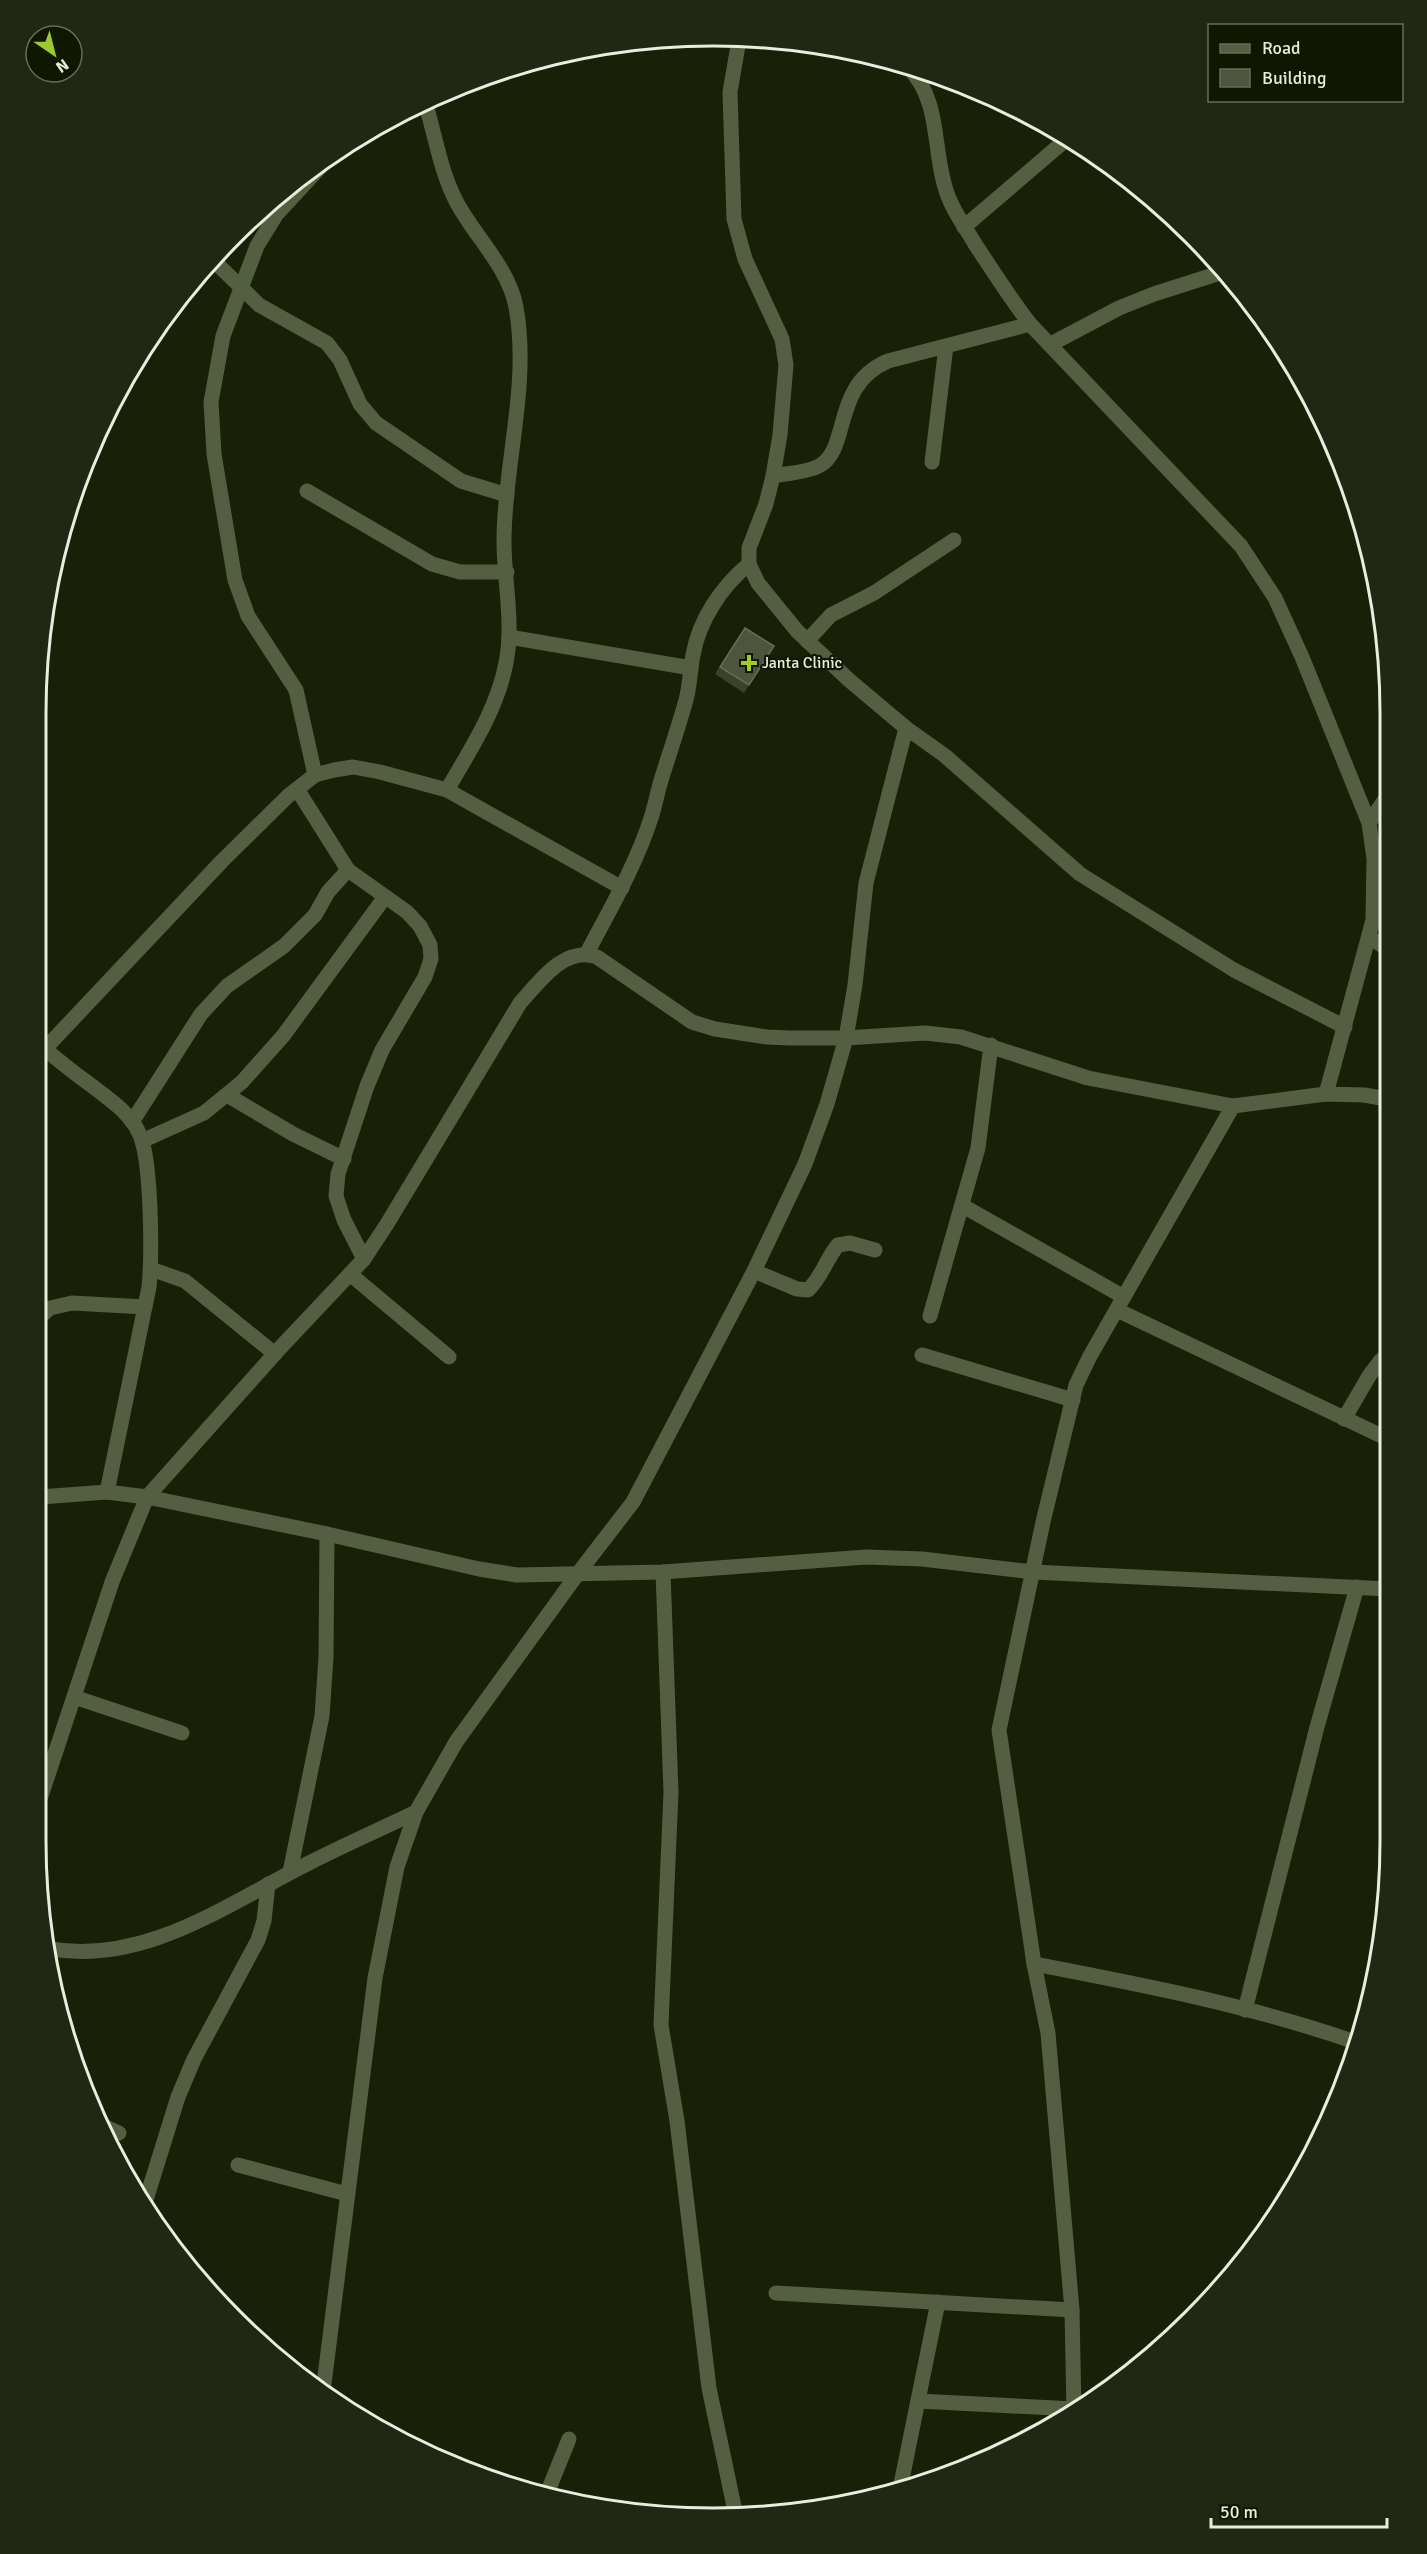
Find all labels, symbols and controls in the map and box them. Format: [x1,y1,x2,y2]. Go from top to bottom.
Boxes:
north arrow [24,24,84,84]
legend [1208,24,1403,102]
text: Road [1262,37,1301,59]
text: N [52,54,72,77]
text: Building [1262,67,1326,89]
place label: Janta Clinic [762,653,842,673]
marker: Janta Clinic [740,654,758,672]
scale bar [1211,2491,1386,2529]
text: 50 m [1220,2501,1258,2523]

